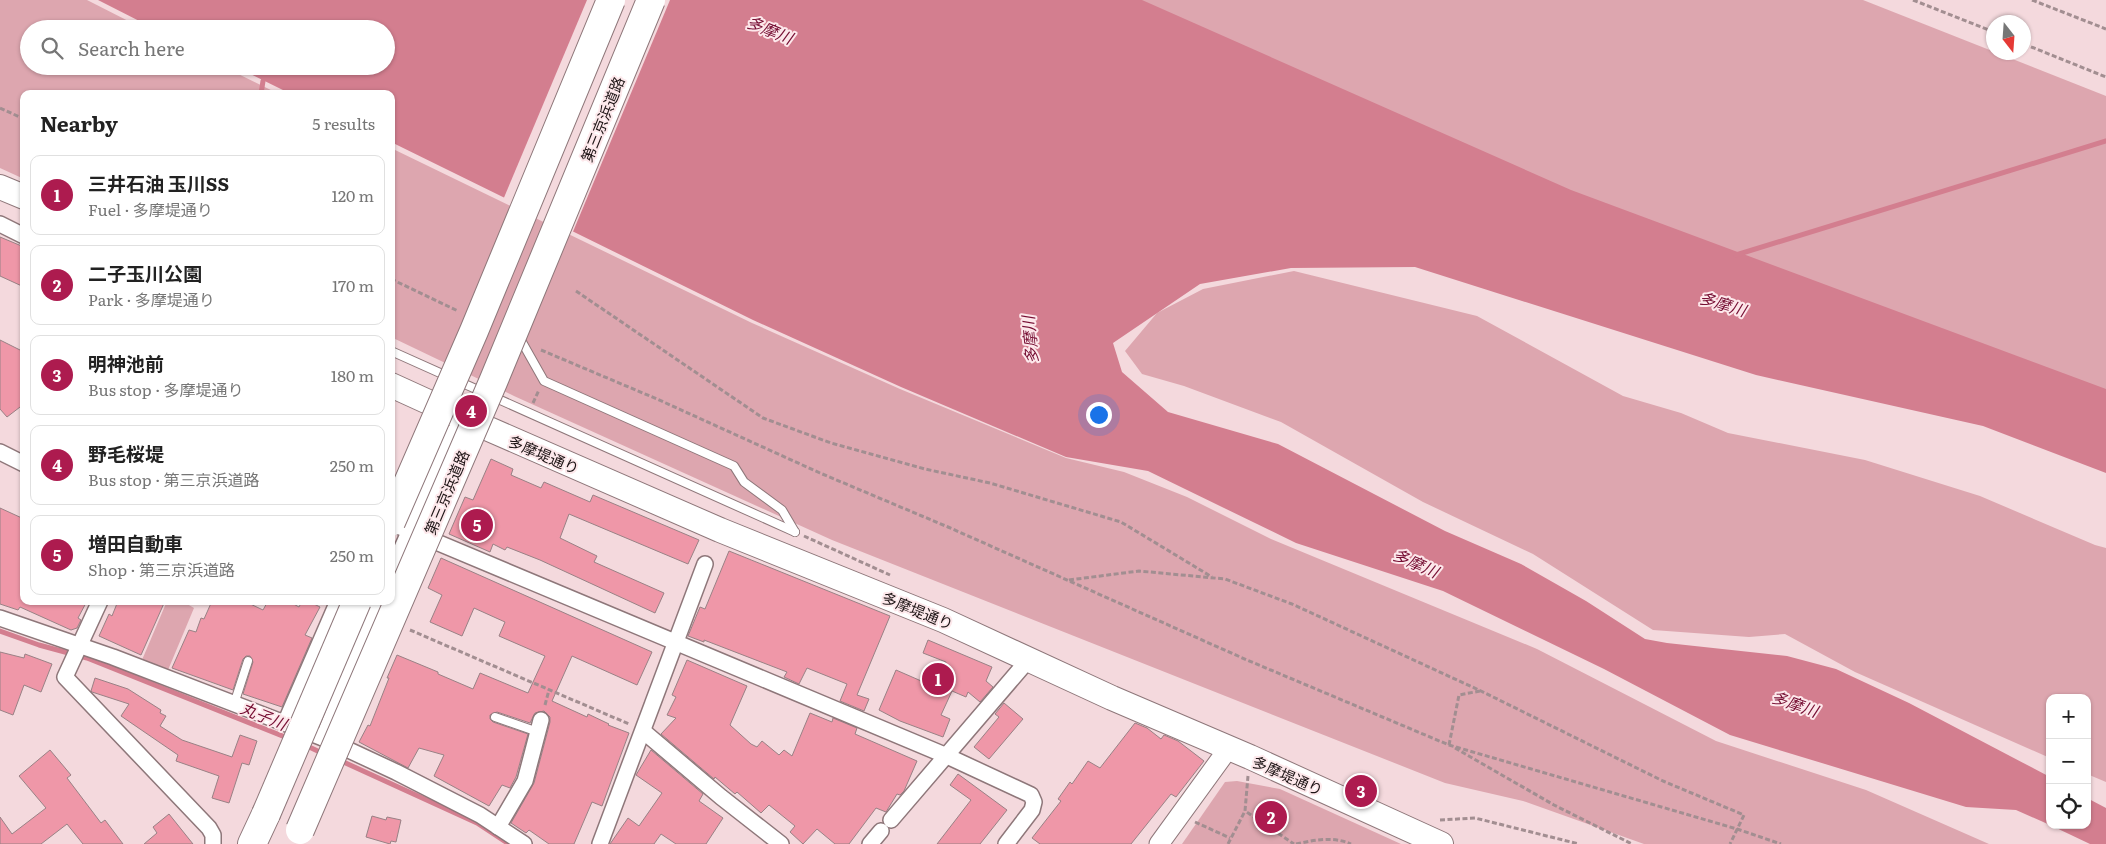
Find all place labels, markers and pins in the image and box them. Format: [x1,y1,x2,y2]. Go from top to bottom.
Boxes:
pin: 4 [455,392,487,430]
pin: 5 [461,506,493,544]
pin: 1 [922,660,954,698]
pin: 3 [1345,772,1377,810]
pin: 2 [1255,798,1287,836]

